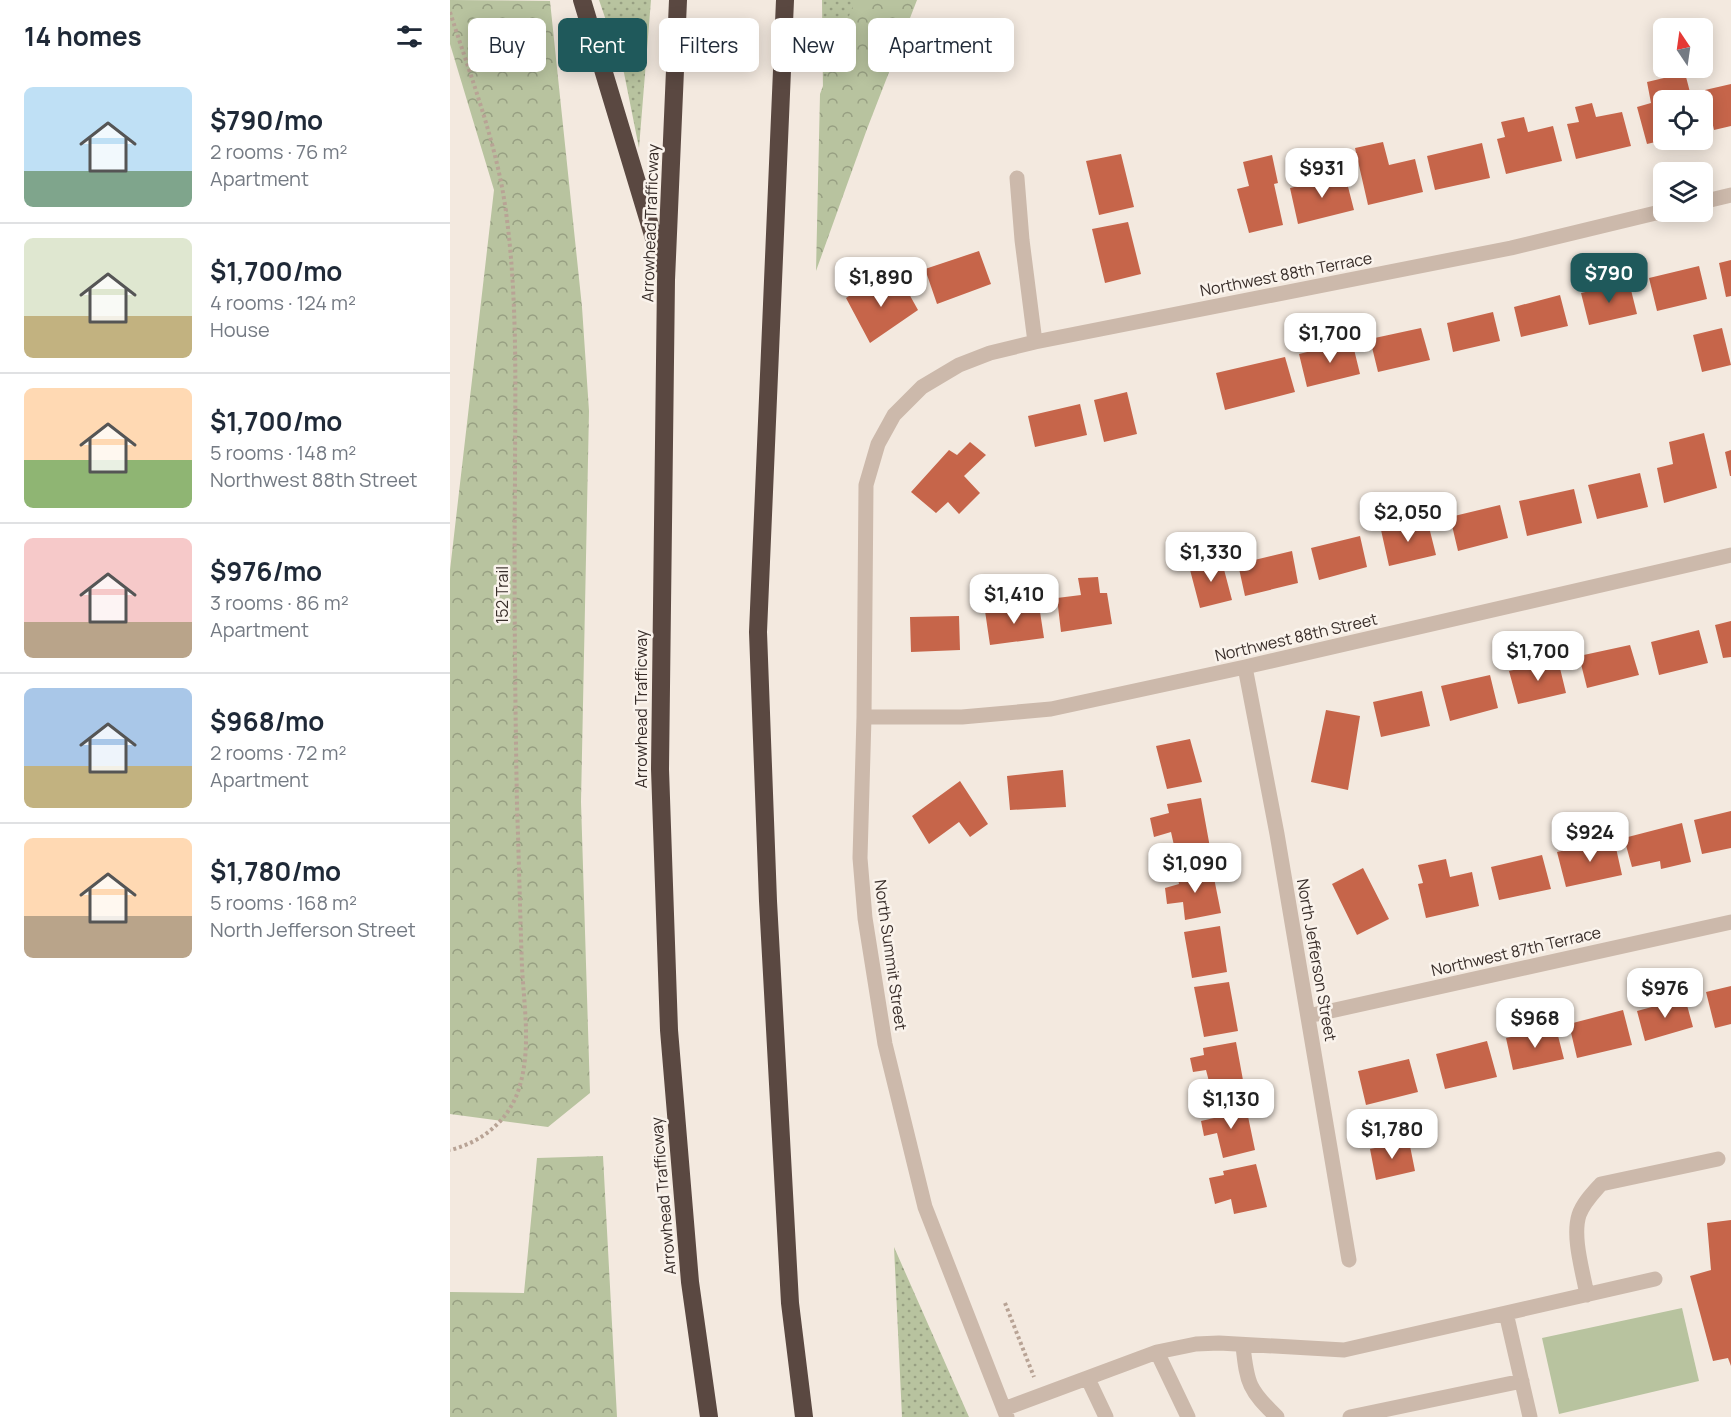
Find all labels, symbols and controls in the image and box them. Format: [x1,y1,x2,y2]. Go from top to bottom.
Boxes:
text: 14 homes [24,18,142,54]
chip: Buy [468,18,546,72]
chip: Rent [558,18,647,72]
chip: Filters [659,18,759,72]
chip: New [771,18,856,72]
chip: Apartment [868,18,1014,72]
north arrow [1653,18,1713,78]
map controls [1653,18,1713,222]
icon: filters [393,20,426,53]
button: locate [1653,90,1713,150]
text: $790/mo [210,102,323,138]
icon: home [72,111,144,183]
text: 2 rooms · 76 m² [210,138,347,165]
street label: Arrowhead Trafficway [636,143,664,303]
pin: $931 [1286,148,1358,199]
text: $931 [1299,154,1345,181]
button: layers [1653,162,1713,222]
text: Apartment [210,165,309,192]
street label: Northwest 88th Terrace [1198,247,1374,301]
text: $1,700/mo [210,253,342,289]
pin: $790 [1573,253,1645,304]
pin: $1,890 [832,257,930,308]
text: $790 [1585,259,1633,286]
icon: home [72,262,144,334]
text: $1,890 [849,263,913,290]
text: 4 rooms · 124 m² [210,289,356,316]
pin: $1,700 [1281,313,1379,364]
text: House [210,316,270,343]
text: $1,700 [1298,319,1362,346]
text: $1,700/mo [210,403,342,439]
icon: home [72,412,144,484]
text: 5 rooms · 148 m² [210,439,356,466]
text: Northwest 88th Street [210,466,418,493]
pin: $2,050 [1359,492,1457,543]
text: $2,050 [1374,498,1442,525]
pin: $1,330 [1162,532,1260,583]
text: $1,330 [1179,538,1243,565]
text: $976/mo [210,553,322,589]
icon: home [72,562,144,634]
street label: 152 Trail [491,566,513,624]
pin: $1,410 [965,574,1063,625]
text: $1,410 [984,580,1044,607]
text: 3 rooms · 86 m² [210,589,349,616]
street label: Northwest 88th Street [1213,608,1379,666]
text: Apartment [210,616,309,643]
street label: Arrowhead Trafficway [630,629,652,788]
pin: $1,700 [1489,631,1587,682]
text: $1,700 [1506,637,1570,664]
text: $968/mo [210,703,324,739]
icon: home [72,712,144,784]
text: 2 rooms · 72 m² [210,739,346,766]
text: Apartment [210,766,309,793]
pin: $924 [1554,812,1626,863]
text: $924 [1566,818,1614,845]
pin: $1,090 [1146,843,1244,894]
text: $1,090 [1162,849,1228,876]
text: $1,780/mo [210,853,341,889]
icon: home [72,862,144,934]
street label: North Jefferson Street [1292,877,1342,1043]
street label: North Summit Street [870,878,912,1032]
text: 5 rooms · 168 m² [210,889,357,916]
text: North Jefferson Street [210,916,416,943]
street label: Northwest 87th Terrace [1429,921,1603,981]
pin: $976 [1629,968,1701,1019]
text: $976 [1641,974,1689,1001]
pin: $968 [1499,998,1571,1049]
text: $968 [1510,1004,1560,1031]
pin: $1,130 [1182,1079,1280,1130]
text: $1,130 [1202,1085,1260,1112]
pin: $1,780 [1343,1109,1441,1160]
text: $1,780 [1361,1115,1423,1142]
street label: Arrowhead Trafficway [645,1116,681,1276]

